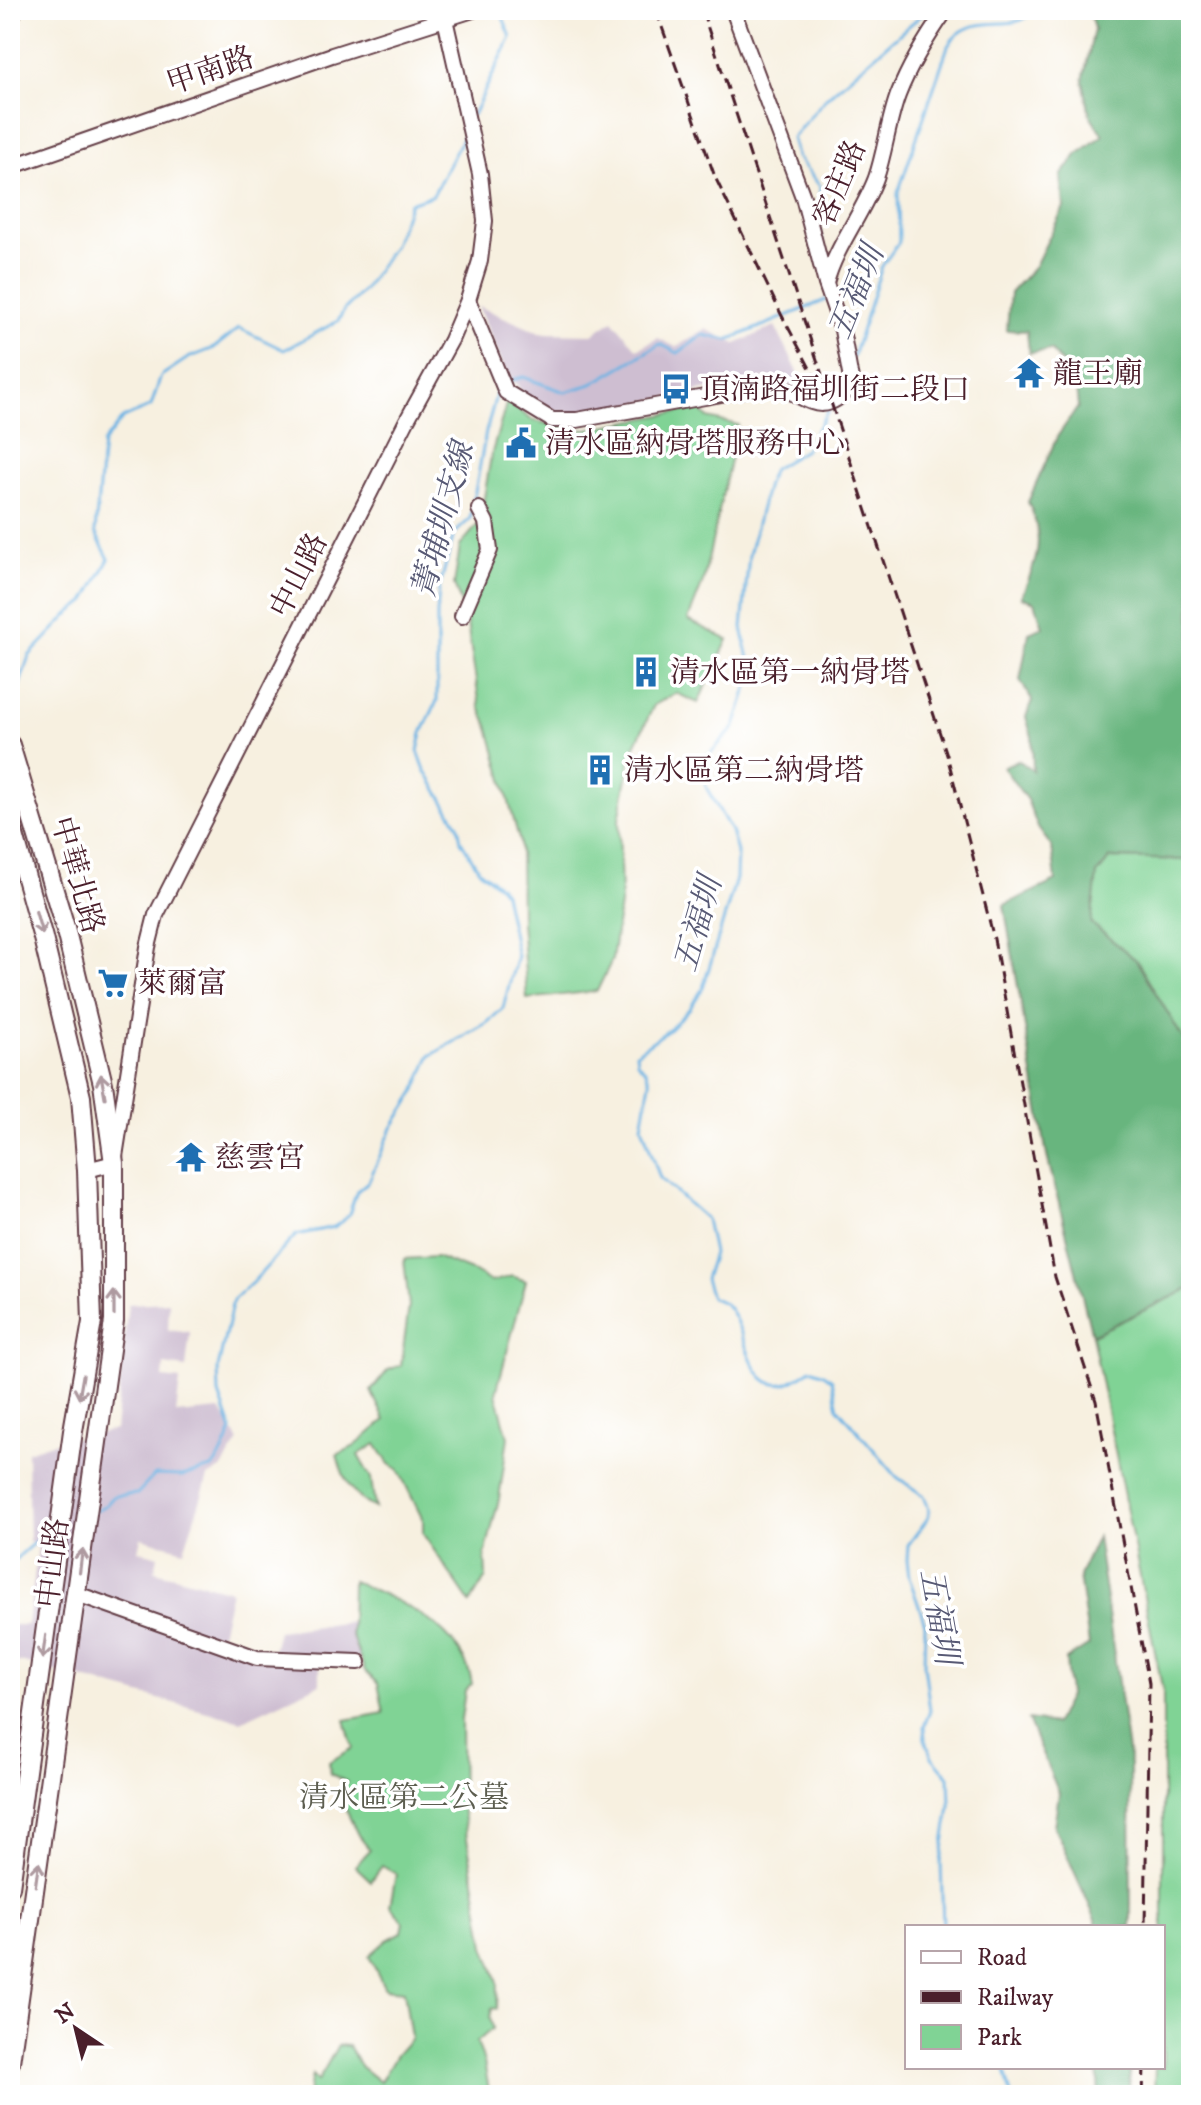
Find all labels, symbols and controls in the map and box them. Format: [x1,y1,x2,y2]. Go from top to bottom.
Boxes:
street label: 甲南路 [162,39,259,104]
street label: 客庄路 [806,135,875,232]
water label: 五福圳 [820,236,895,345]
temple icon: 龍王廟 [1012,356,1046,390]
place label: 龍王廟 [1053,356,1143,393]
bus stop icon: 頂湳路福圳街二段口 [659,372,693,406]
place label: 頂湳路福圳街二段口 [700,372,970,409]
public building icon: 清水區納骨塔服務中心 [504,426,538,460]
place label: 清水區納骨塔服務中心 [545,426,845,463]
water label: 菁埔圳支線 [404,435,485,603]
street label: 中山路 [262,527,336,624]
building icon: 清水區第一納骨塔 [629,655,663,689]
place label: 清水區第一納骨塔 [670,655,910,692]
building icon: 清水區第二納骨塔 [583,753,617,787]
place label: 清水區第二納骨塔 [624,753,864,790]
street label: 中華北路 [42,813,111,938]
water label: 五福圳 [666,868,733,976]
one-way arrow [32,909,47,935]
supermarket icon: 萊爾富 [96,966,130,1000]
place label: 萊爾富 [137,966,227,1003]
one-way arrow [94,1074,109,1100]
temple icon: 慈雲宮 [174,1140,208,1174]
place label: 慈雲宮 [215,1140,305,1177]
one-way arrow [106,1290,122,1317]
one-way arrow [72,1374,87,1399]
street label: 中山路 [30,1516,77,1610]
one-way arrow [74,1548,89,1575]
water label: 五福圳 [910,1566,967,1672]
one-way arrow [36,1634,51,1659]
park label: 清水區第二公墓 [299,1780,509,1817]
one-way arrow [30,1862,45,1887]
legend [905,1925,1165,2069]
text: Road [977,1943,1027,1973]
text: Railway [977,1983,1054,2013]
north arrow [36,1989,116,2069]
text: N [50,1998,81,2030]
text: Park [977,2023,1022,2053]

